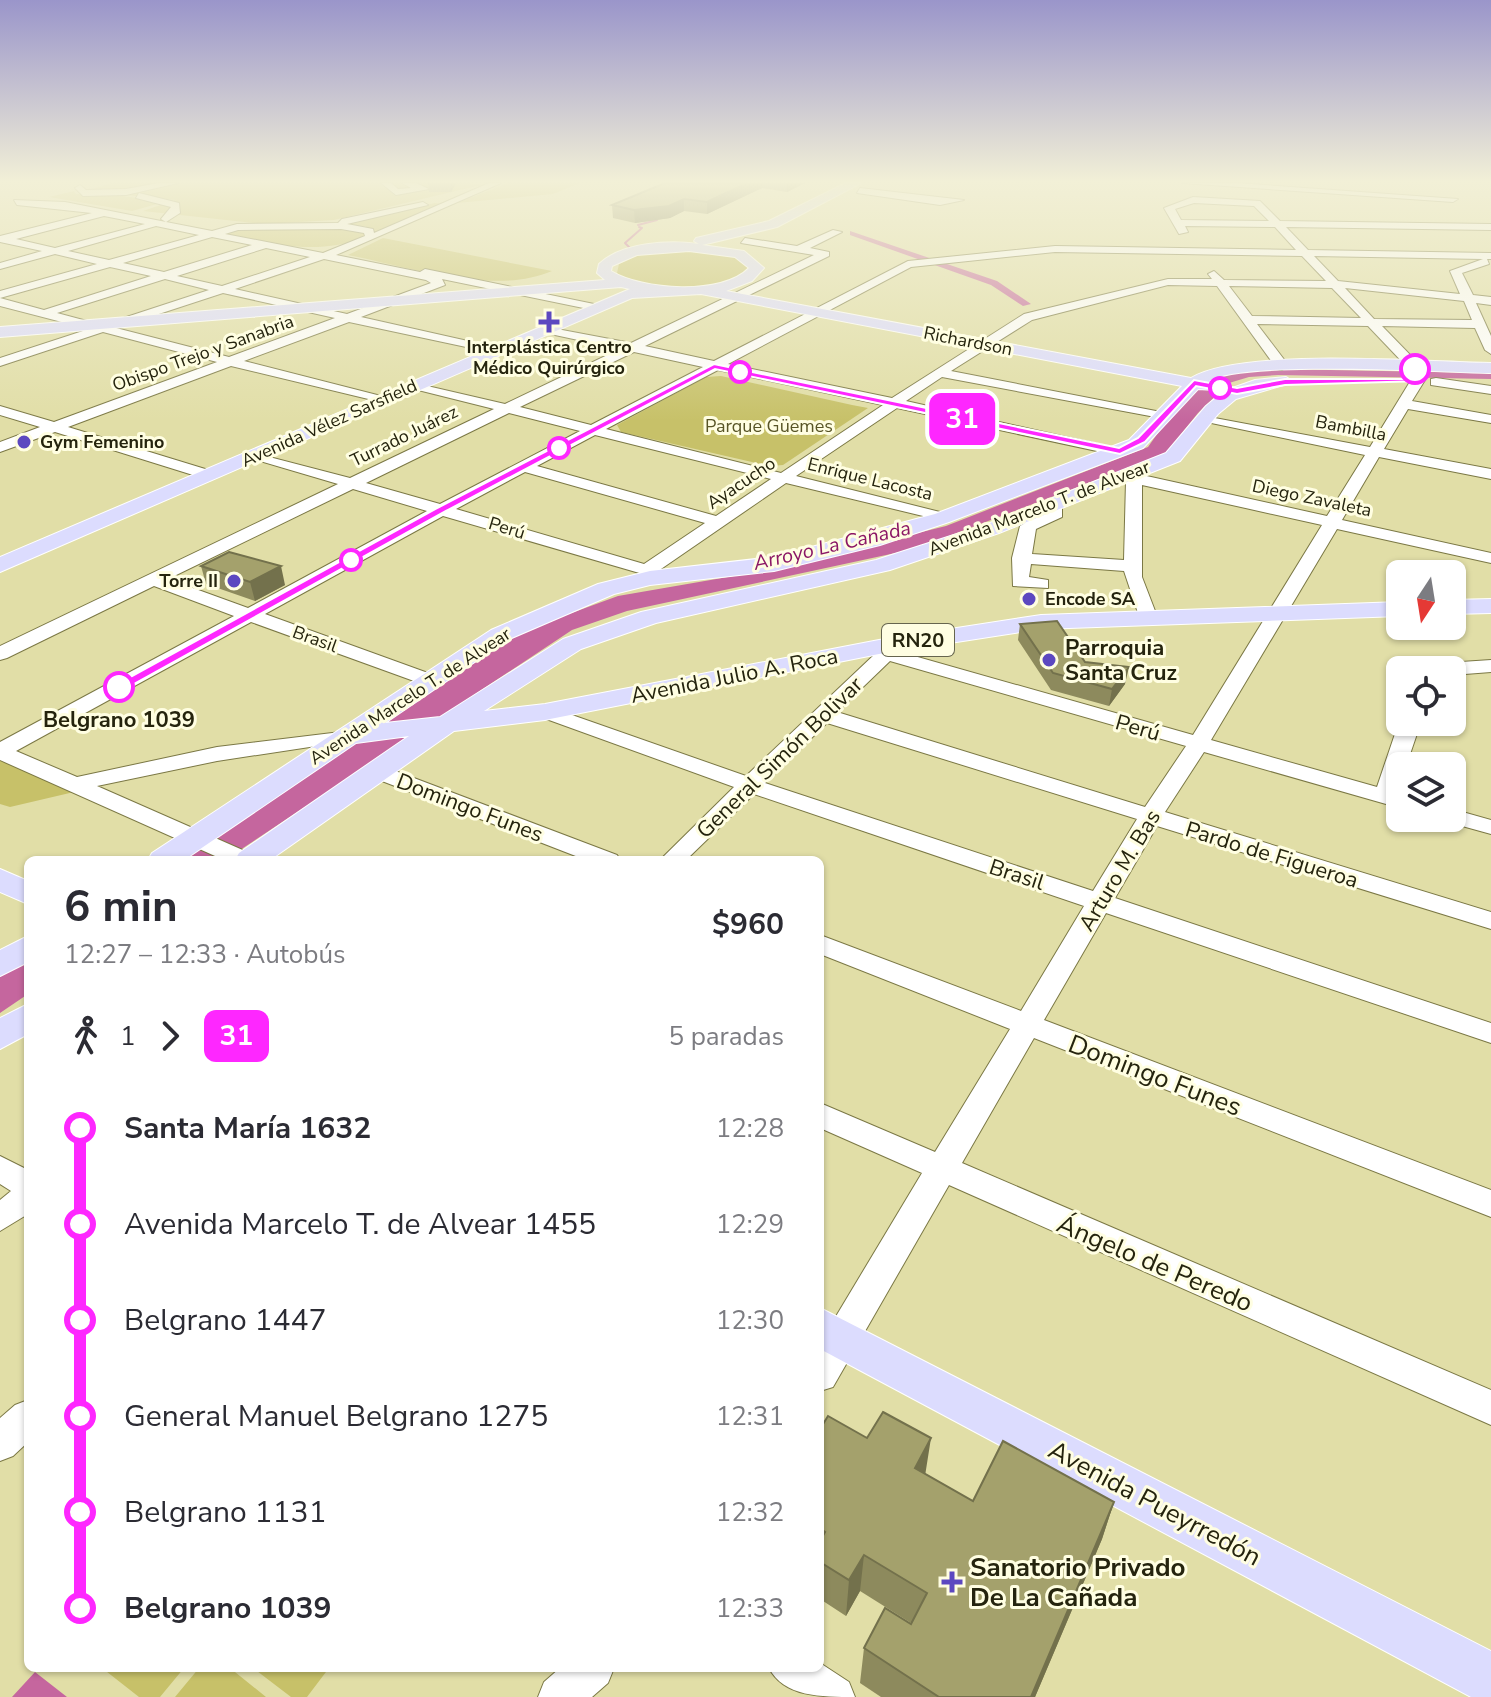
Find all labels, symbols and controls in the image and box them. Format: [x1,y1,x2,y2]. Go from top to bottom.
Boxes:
street label: Obispo Trejo y Sanabria [109,309,297,397]
marker: Interplástica Centro Médico Quirúrgico [538,311,560,333]
street label: Richardson [922,321,1014,361]
place label: Interplástica Centro Médico Quirúrgico [466,335,632,380]
unlabelled marker [1400,354,1430,384]
unlabelled marker [729,361,751,383]
street label: Avenida Vélez Sarsfield [237,373,421,473]
unlabelled marker [1209,377,1231,399]
line badge: 31 [926,393,998,445]
street label: Turrado Juárez [346,400,462,472]
text: 31 [945,400,979,438]
street label: Bambilla [1313,409,1389,447]
park label: Parque Güemes [705,414,833,438]
place label: Gym Femenino [40,430,164,454]
marker: Gym Femenino [15,433,33,451]
unlabelled marker [548,437,570,459]
street label: Ayacucho [702,451,780,515]
street label: Enrique Lacosta [805,452,935,506]
street label: Avenida Marcelo T. de Alvear [925,454,1154,561]
street label: Diego Zavaleta [1250,474,1374,522]
street label: Perú [486,511,528,545]
water label: Arroyo La Cañada [750,514,913,577]
unlabelled marker [340,549,362,571]
north arrow [1386,560,1466,640]
map controls [1386,560,1466,832]
place label: Torre II [159,569,218,593]
marker: Torre II [225,572,243,590]
place label: Encode SA [1045,587,1136,611]
marker: Encode SA [1020,590,1038,608]
street label: Brasil [289,620,341,658]
street label: Avenida Marcelo T. de Alvear [305,622,516,770]
road number: RN20 [882,624,954,656]
place label: Parroquia Santa Cruz [1065,633,1177,688]
street label: Avenida Julio A. Roca [628,641,840,711]
marker: Parroquia Santa Cruz [1040,651,1058,669]
button: locate [1386,656,1466,736]
street label: General Simón Bolivar [690,670,870,845]
marker: Belgrano 1039 [104,672,134,702]
place label: Belgrano 1039 [43,705,195,735]
street label: Perú [1112,707,1164,749]
button: layers [1386,752,1466,832]
street label: Domingo Funes [392,766,547,850]
street label: Arturo M. Bas [1072,804,1168,937]
street label: Pardo de Figueroa [1182,814,1362,896]
street label: Brasil [985,852,1049,898]
text: 6 min [64,877,178,937]
text: $960 [712,904,784,945]
text: 12:27 – 12:33 · Autobús [64,937,346,972]
icon: walk [64,1014,108,1058]
icon: forward [148,1014,192,1058]
text: 31 [220,1017,253,1055]
text: 1 [120,1019,136,1054]
text: 5 paradas [668,1019,784,1054]
street label: Domingo Funes [1063,1026,1246,1125]
text: Santa María 1632 [124,1108,371,1149]
text: 12:28 [716,1111,784,1146]
text: Avenida Marcelo T. de Alvear 1455 [124,1204,596,1245]
street label: Ángelo de Peredo [1052,1206,1258,1320]
text: 12:29 [716,1207,784,1242]
text: Belgrano 1447 [124,1300,326,1341]
text: 12:30 [716,1303,784,1338]
text: General Manuel Belgrano 1275 [124,1396,548,1437]
text: 12:31 [716,1399,784,1434]
street label: Avenida Pueyrredón [1042,1433,1267,1574]
text: Belgrano 1131 [124,1492,326,1533]
text: 12:32 [716,1495,784,1530]
place label: Sanatorio Privado De La Cañada [970,1550,1185,1615]
marker: Sanatorio Privado De La Cañada [941,1571,963,1593]
text: Belgrano 1039 [124,1588,331,1629]
text: 12:33 [716,1591,784,1626]

